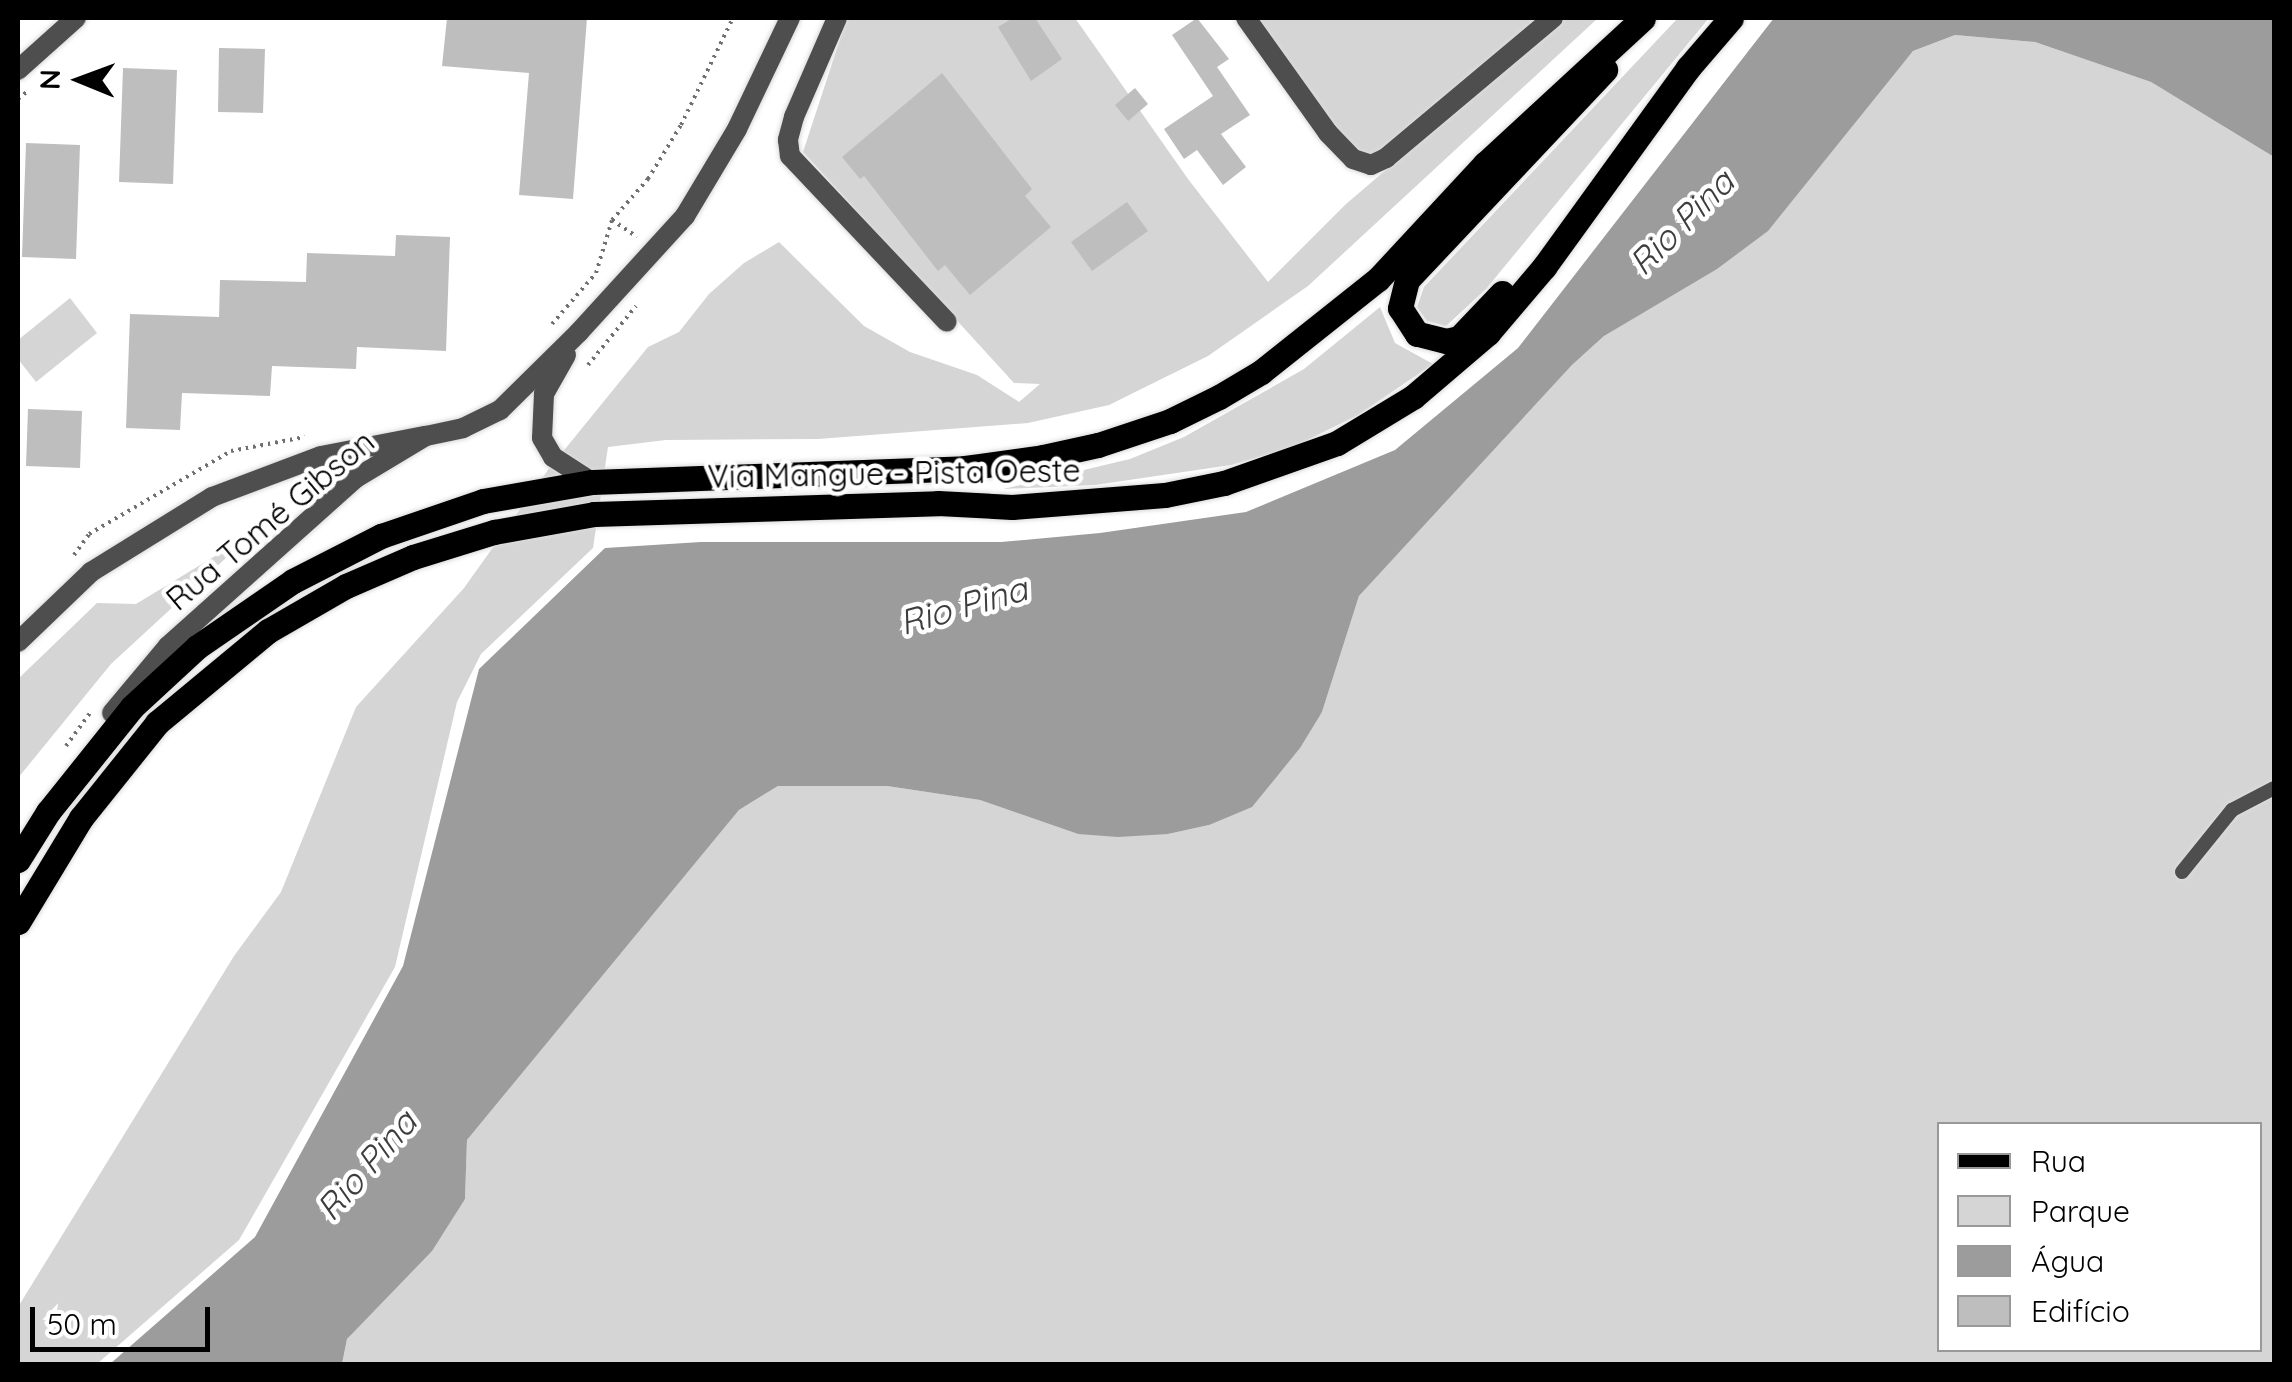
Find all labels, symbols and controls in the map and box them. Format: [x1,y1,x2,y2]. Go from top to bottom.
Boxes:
north arrow [30,30,130,130]
text: N [32,69,67,90]
water label: Rio Pina [1620,161,1742,283]
street label: Rua Tomé Gibson [158,422,382,618]
street label: Via Mangue - Pista Oeste [707,451,1081,495]
water label: Rio Pina [894,567,1032,643]
water label: Rio Pina [307,1102,425,1228]
legend [1937,1122,2262,1352]
text: Rua [2031,1142,2086,1180]
text: Parque [2031,1192,2130,1230]
text: Água [2031,1242,2104,1280]
scale bar [35,1287,215,1349]
text: Edifício [2031,1292,2130,1330]
text: 50 m [47,1305,117,1343]

